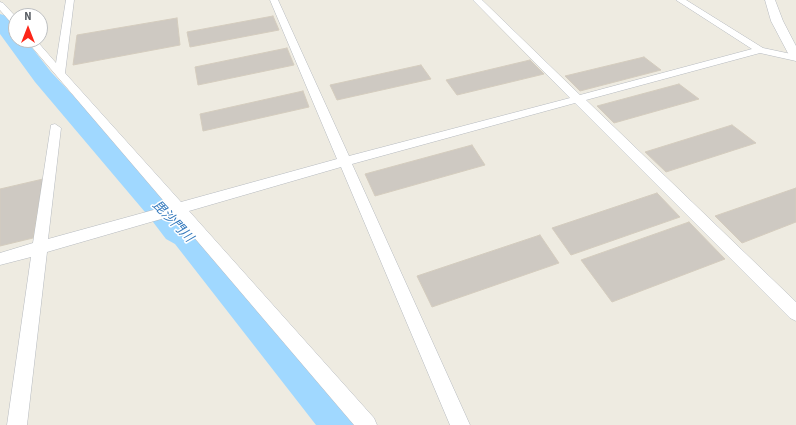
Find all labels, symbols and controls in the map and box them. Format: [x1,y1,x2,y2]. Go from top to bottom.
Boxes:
north arrow [8,8,48,48]
text: N [24,9,32,24]
water label: 毘沙門川 [148,198,196,246]

